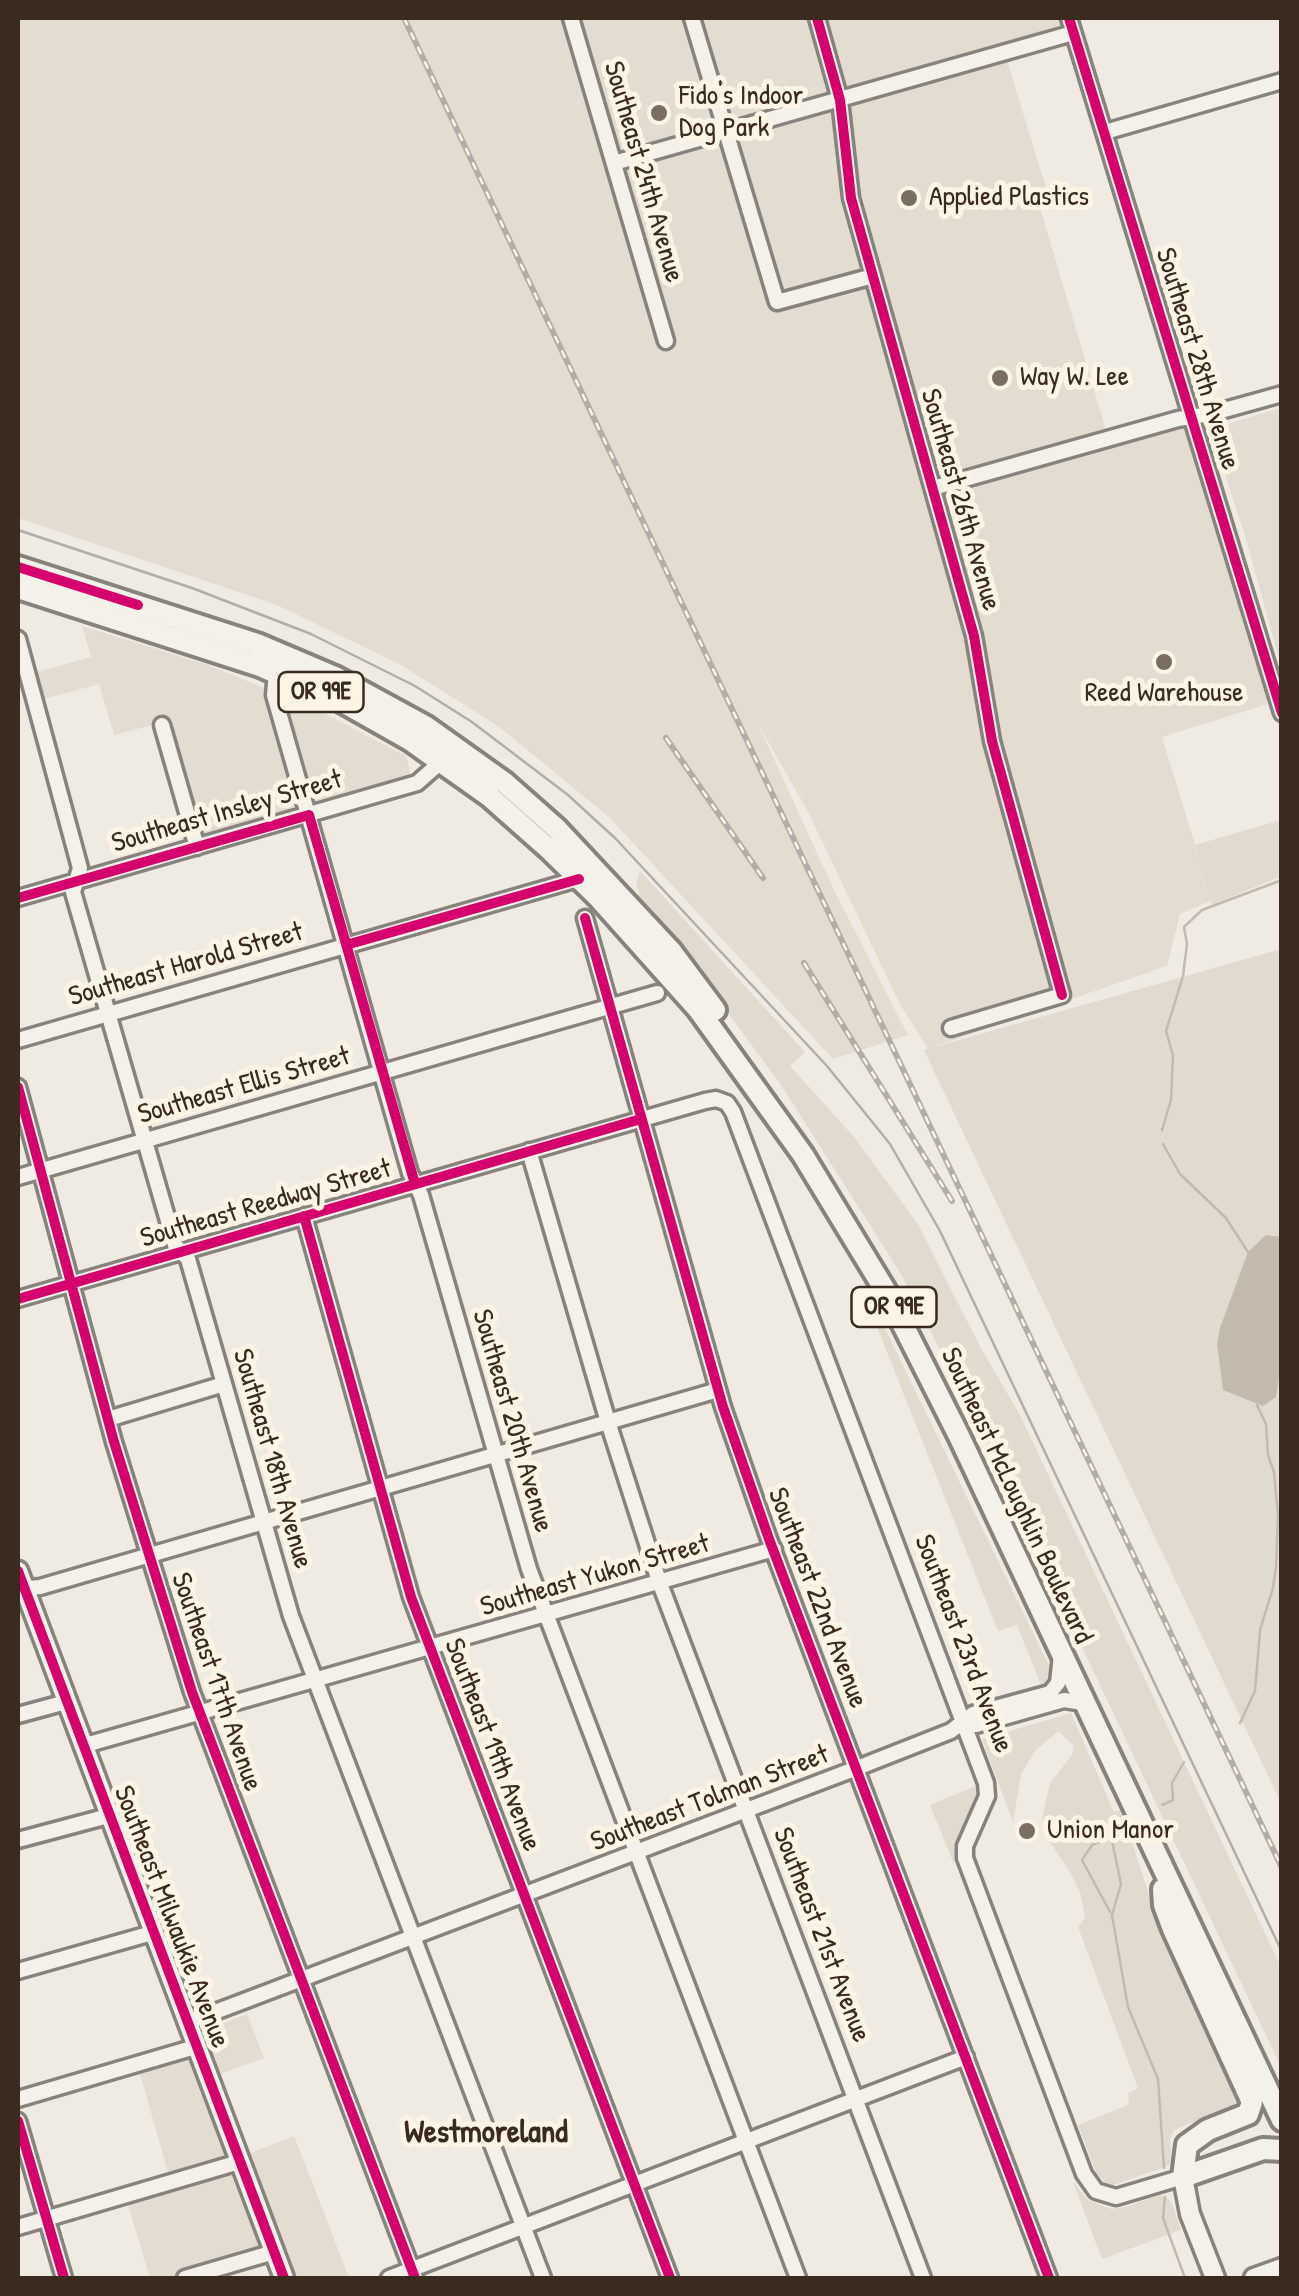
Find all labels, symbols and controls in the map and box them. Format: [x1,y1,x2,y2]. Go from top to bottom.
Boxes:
street label: Southeast 24th Avenue [595,58,691,286]
place label: Fido's Indoor Dog Park [679,80,803,146]
marker: Fido's Indoor Dog Park [648,102,670,124]
place label: Applied Plastics [929,181,1089,215]
marker: Applied Plastics [898,187,920,209]
street label: Southeast 28th Avenue [1147,244,1247,474]
place label: Way W. Lee [1020,361,1129,395]
marker: Way W. Lee [989,367,1011,389]
street label: Southeast 26th Avenue [912,385,1008,615]
marker: Reed Warehouse [1153,651,1175,673]
road number: OR 99E [278,672,364,712]
place label: Reed Warehouse [1085,677,1243,711]
street label: Southeast Insley Street [108,763,346,861]
street label: Southeast Harold Street [65,916,307,1014]
street label: Southeast Ellis Street [134,1040,354,1132]
street label: Southeast Reedway Street [137,1152,395,1256]
road number: OR 99E [852,1287,936,1327]
street label: Southeast 20th Avenue [464,1306,560,1536]
street label: Southeast McLoughlin Boulevard [933,1343,1099,1649]
street label: Southeast 18th Avenue [225,1345,319,1573]
street label: Southeast 22nd Avenue [760,1483,874,1713]
street label: Southeast Yukon Street [477,1527,713,1625]
street label: Southeast 23rd Avenue [906,1530,1020,1758]
street label: Southeast 17th Avenue [163,1568,269,1796]
street label: Southeast 19th Avenue [436,1634,548,1856]
street label: Southeast Tolman Street [586,1738,834,1860]
street label: Southeast Milwaukie Avenue [106,1781,236,2053]
place label: Union Manor [1047,1814,1174,1848]
marker: Union Manor [1016,1820,1038,1842]
street label: Southeast 21st Avenue [765,1823,877,2047]
district label: Westmoreland [404,2114,568,2152]

